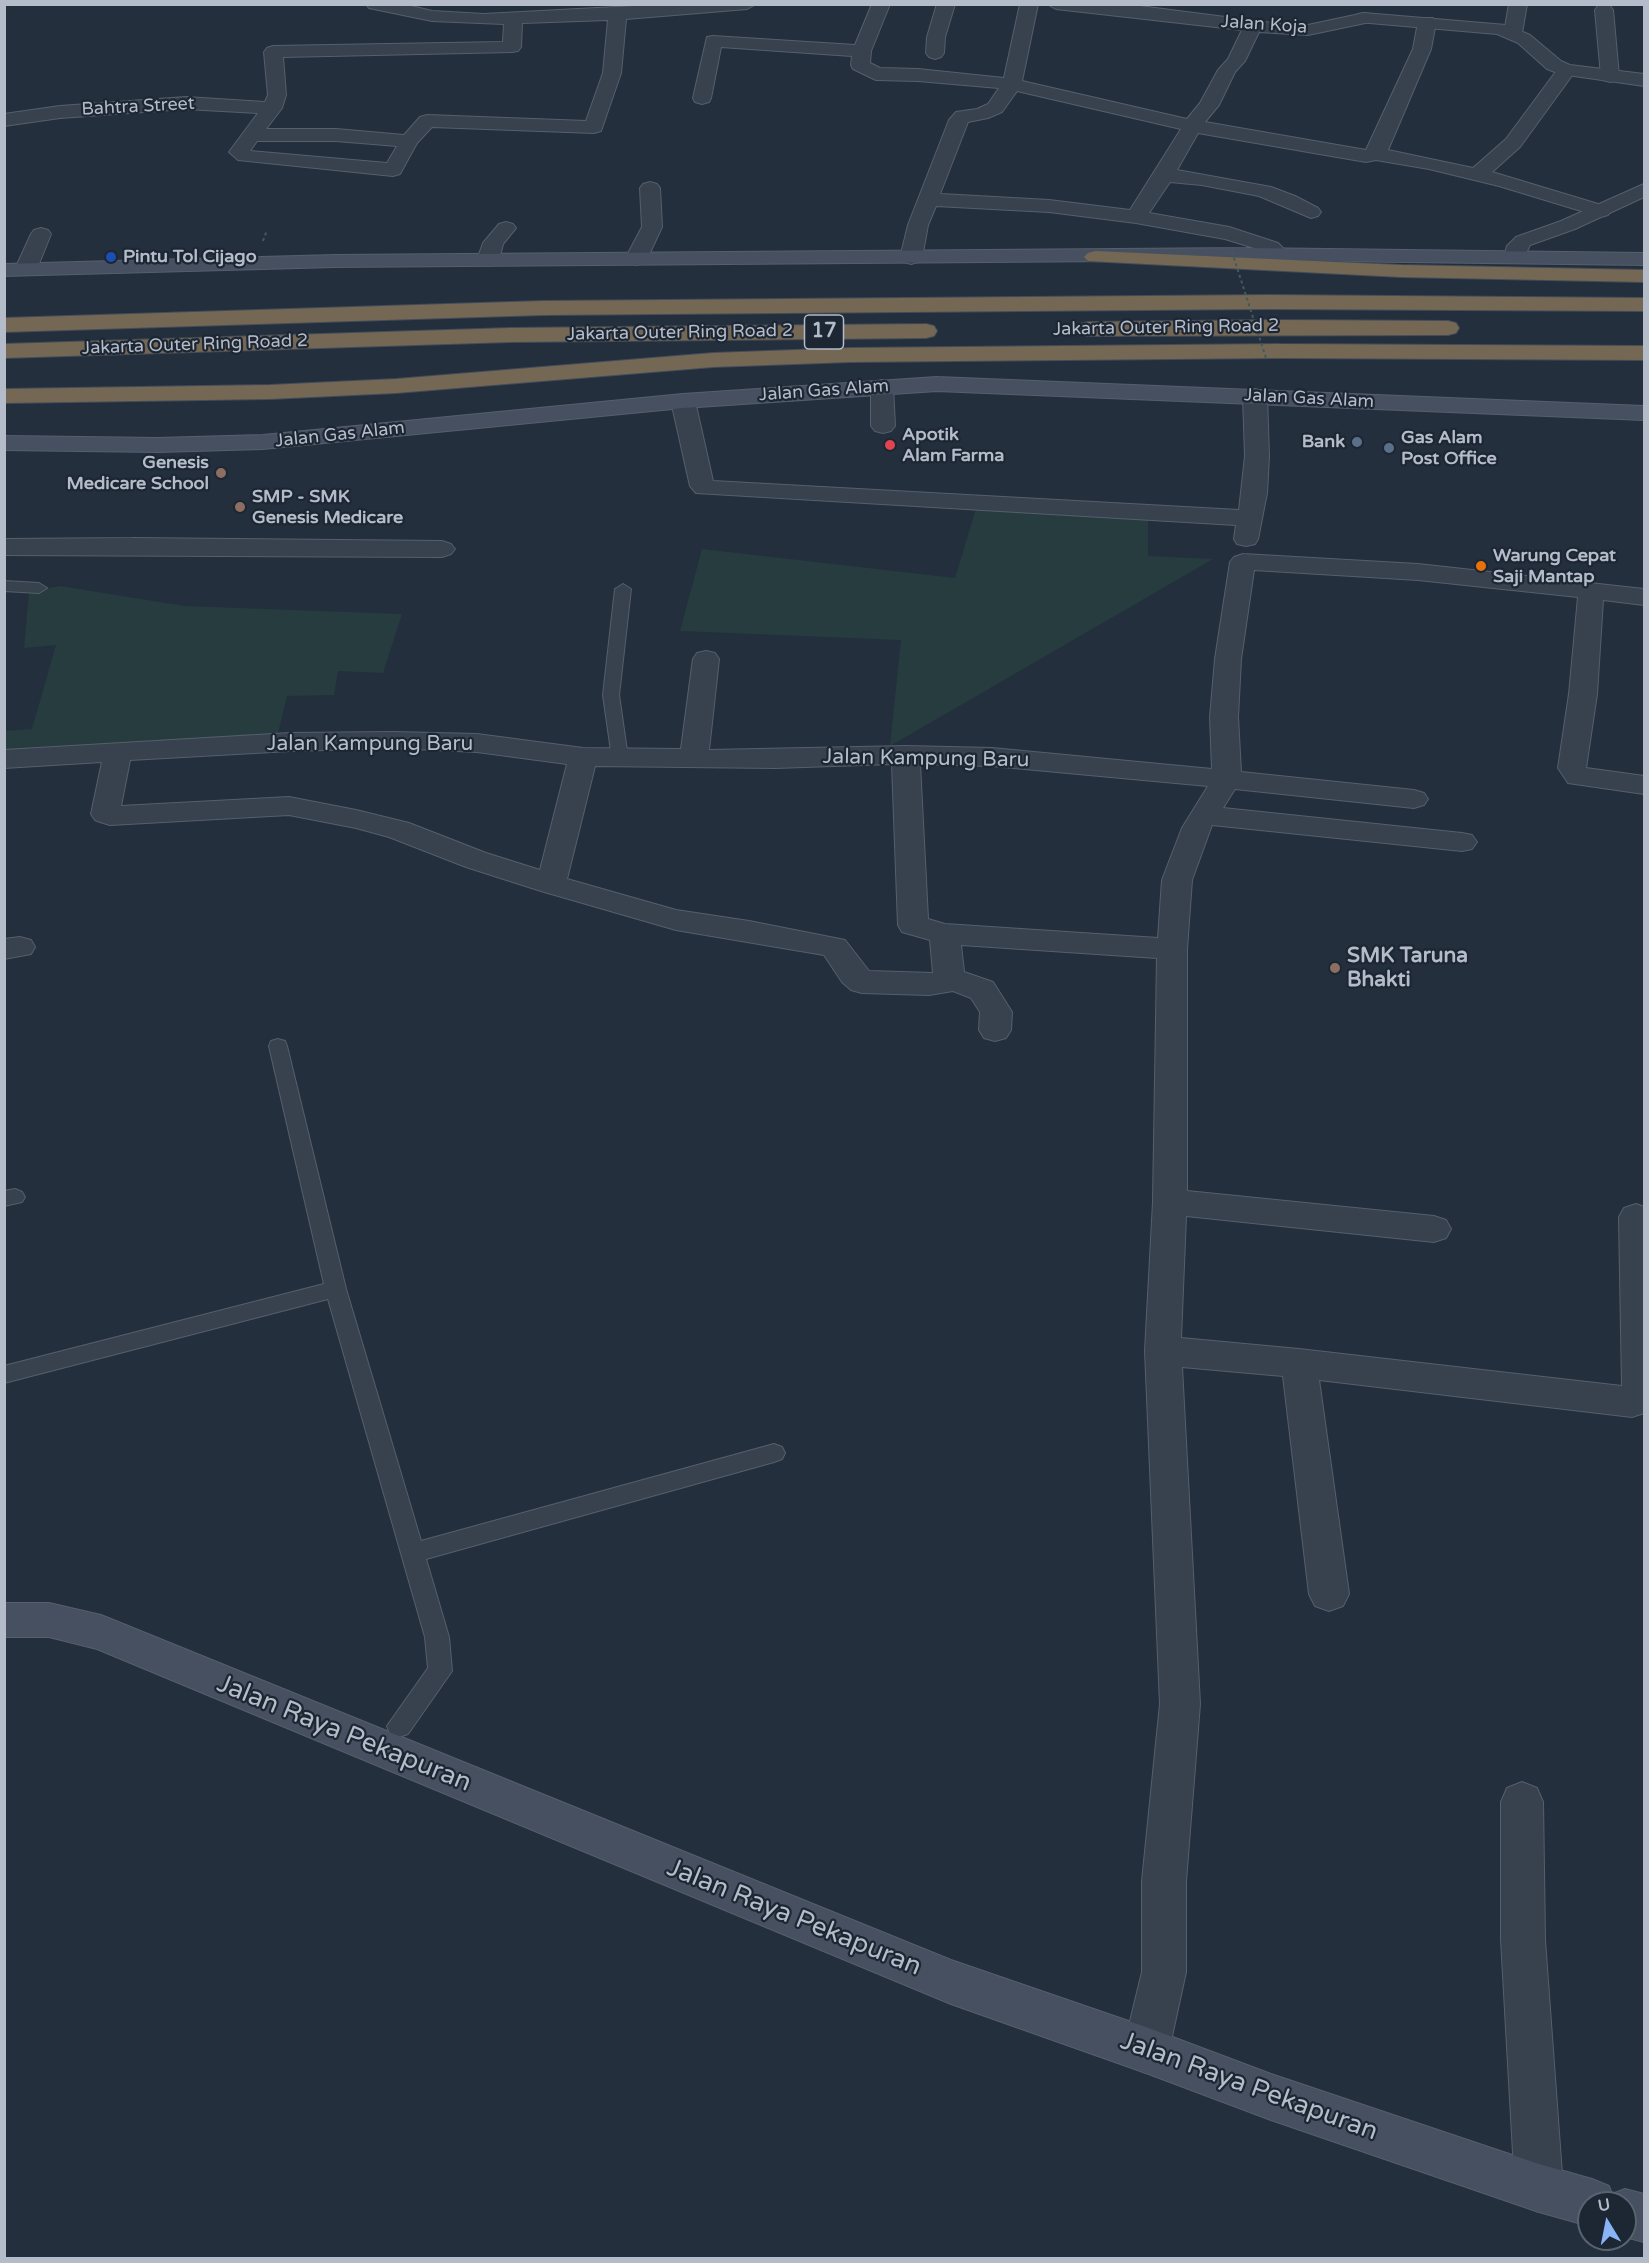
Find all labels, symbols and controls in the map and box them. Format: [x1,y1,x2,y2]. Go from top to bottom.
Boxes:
street label: Jalan Koja [1220,11,1308,39]
street label: Bahtra Street [81,93,195,121]
place label: Pintu Tol Cijago [123,246,257,268]
marker: Pintu Tol Cijago [104,250,118,264]
road number: 17 [804,315,844,349]
street label: Jakarta Outer Ring Road 2 [1053,315,1279,341]
street label: Jakarta Outer Ring Road 2 [567,320,793,346]
street label: Jakarta Outer Ring Road 2 [82,330,308,360]
street label: Jalan Gas Alam [758,376,890,406]
street label: Jalan Gas Alam [1243,385,1375,413]
street label: Jalan Gas Alam [274,417,406,453]
place label: Apotik Alam Farma [902,424,1004,466]
place label: Gas Alam Post Office [1401,427,1497,470]
place label: Bank [1302,431,1345,453]
marker: Bank [1350,435,1364,449]
marker: Apotik Alam Farma [883,438,897,452]
marker: Gas Alam Post Office [1382,441,1396,455]
place label: Genesis Medicare School [67,452,209,494]
marker: Genesis Medicare School [214,466,228,480]
place label: SMP - SMK Genesis Medicare [252,486,403,528]
marker: SMP - SMK Genesis Medicare [233,500,247,514]
place label: Warung Cepat Saji Mantap [1493,545,1616,588]
marker: Warung Cepat Saji Mantap [1474,559,1488,573]
street label: Jalan Kampung Baru [267,731,473,757]
street label: Jalan Kampung Baru [822,745,1030,773]
place label: SMK Taruna Bhakti [1347,943,1468,993]
marker: SMK Taruna Bhakti [1328,961,1342,975]
street label: Jalan Raya Pekapuran [212,1669,476,1799]
street label: Jalan Raya Pekapuran [662,1853,926,1983]
street label: Jalan Raya Pekapuran [1116,2026,1382,2148]
north arrow [1577,2191,1637,2251]
text: U [1596,2194,1612,2216]

